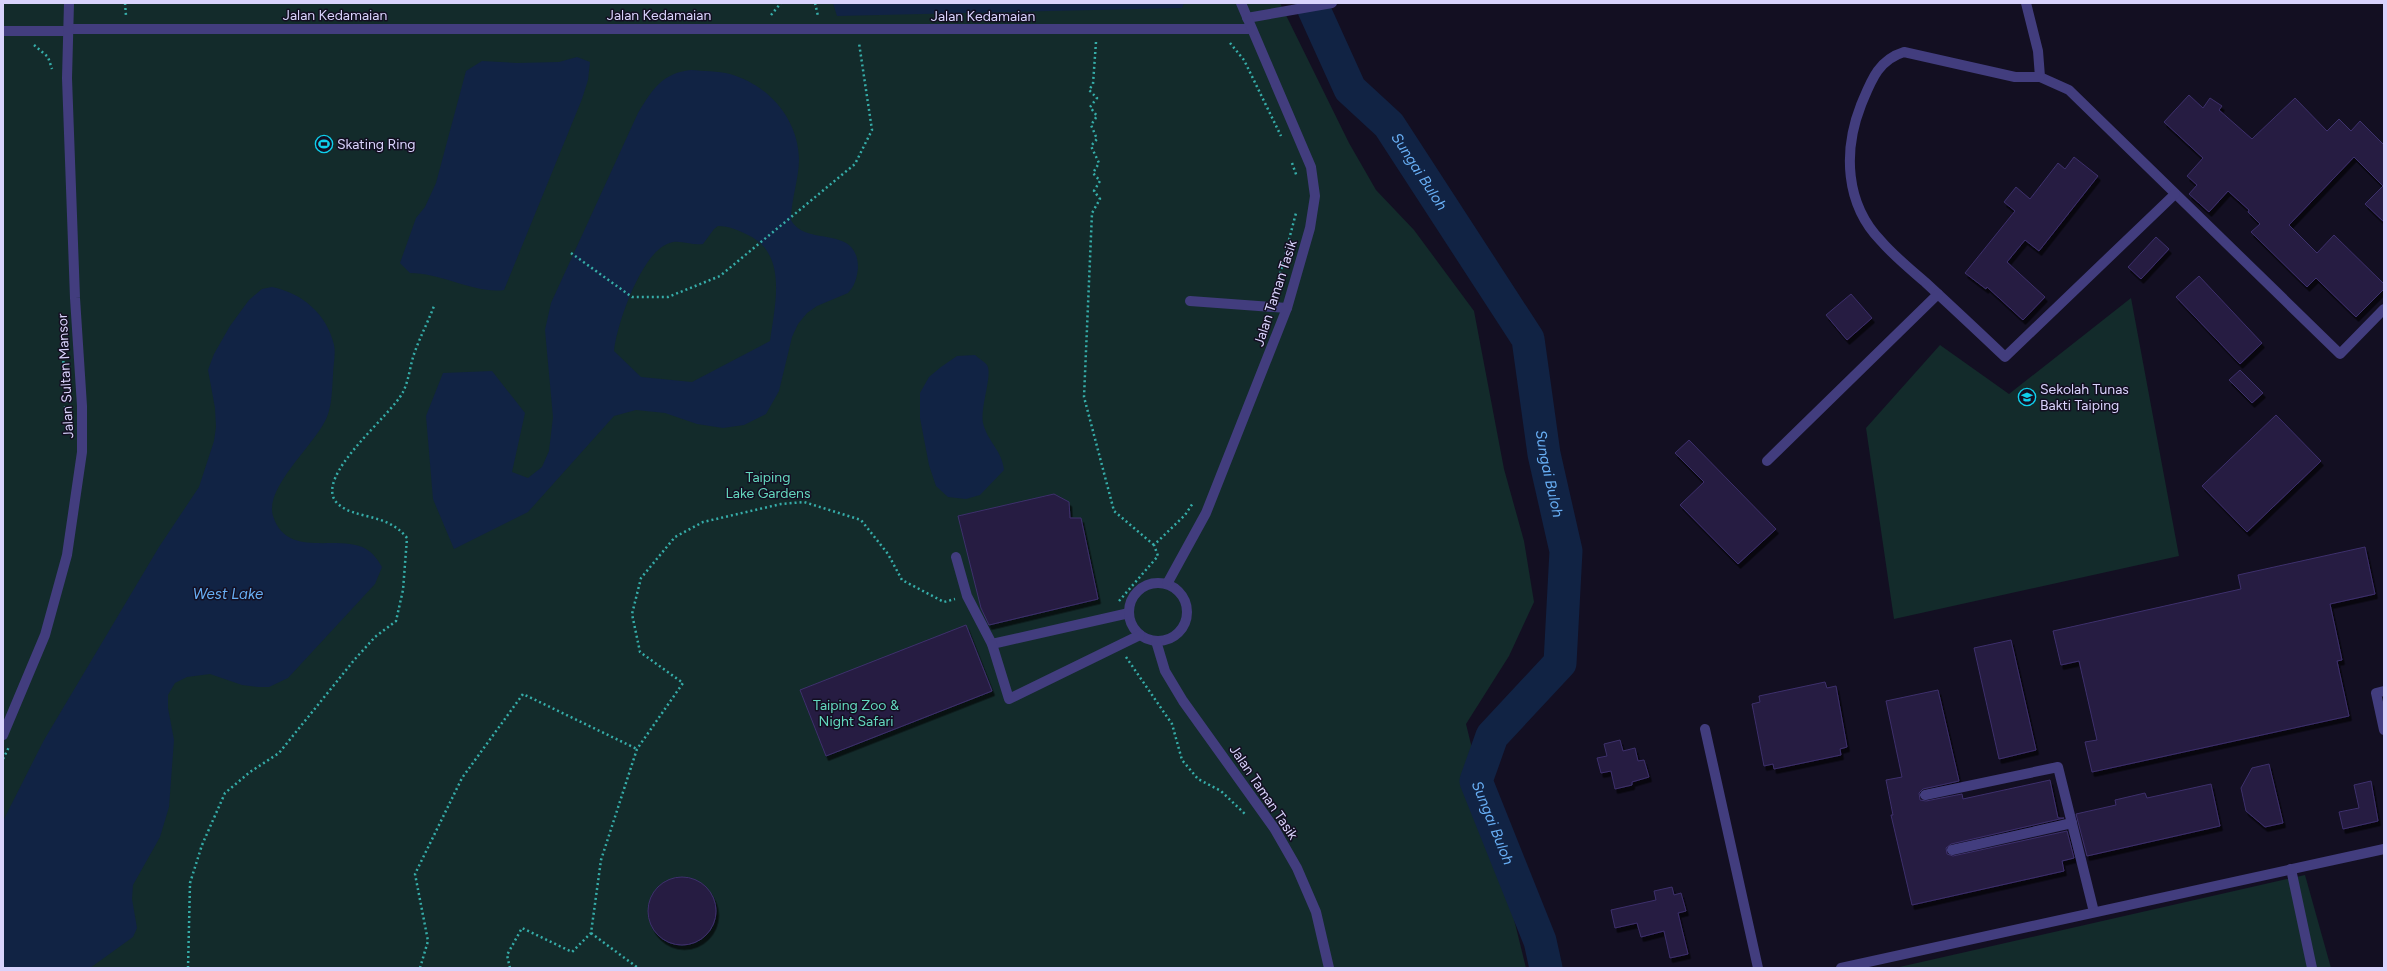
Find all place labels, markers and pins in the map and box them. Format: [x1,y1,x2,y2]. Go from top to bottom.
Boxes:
sports icon: Skating Ring [314,134,334,154]
place label: Skating Ring [337,136,415,153]
place label: Sekolah Tunas Bakti Taiping [2040,381,2129,414]
school or university icon: Sekolah Tunas Bakti Taiping [2017,387,2037,407]

